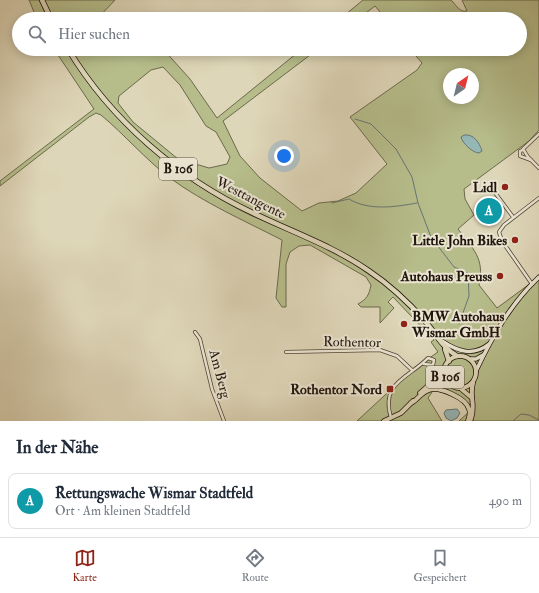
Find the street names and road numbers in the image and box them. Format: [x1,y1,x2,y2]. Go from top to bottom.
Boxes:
road number: B 106 [159,158,197,180]
street label: Westtangente [212,173,289,223]
street label: Rothentor [323,333,382,351]
street label: Am Berg [205,347,235,401]
road number: B 106 [426,366,464,388]

